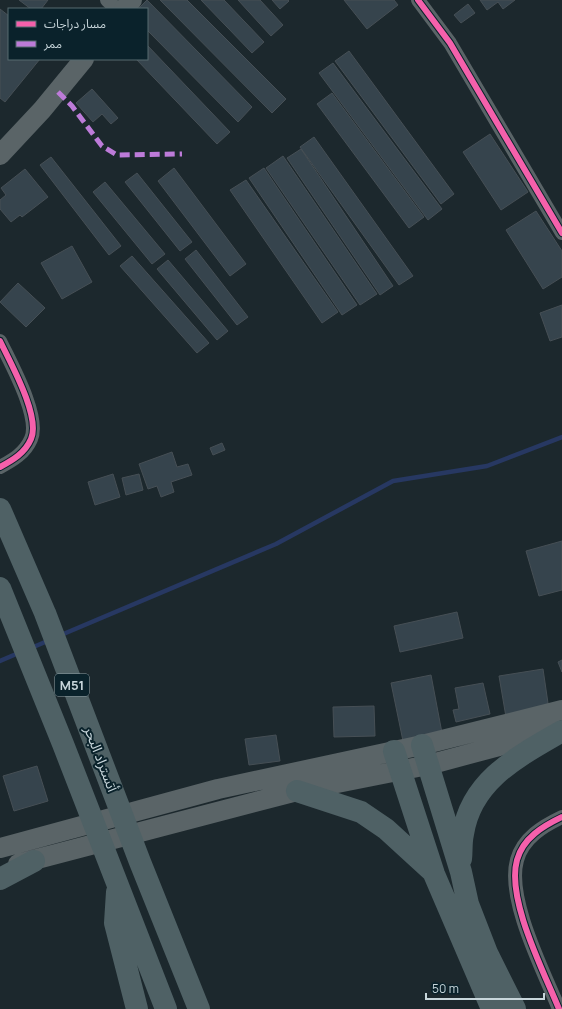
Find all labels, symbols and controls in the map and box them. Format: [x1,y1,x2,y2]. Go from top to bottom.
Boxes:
legend [8,8,148,60]
text: مسار دراجات [44,15,106,32]
text: ممر [43,35,62,52]
road number: M51 [55,674,89,696]
street label: أتستراد البحر [80,722,123,795]
scale bar [426,975,544,1001]
text: 50 m [432,980,459,997]

